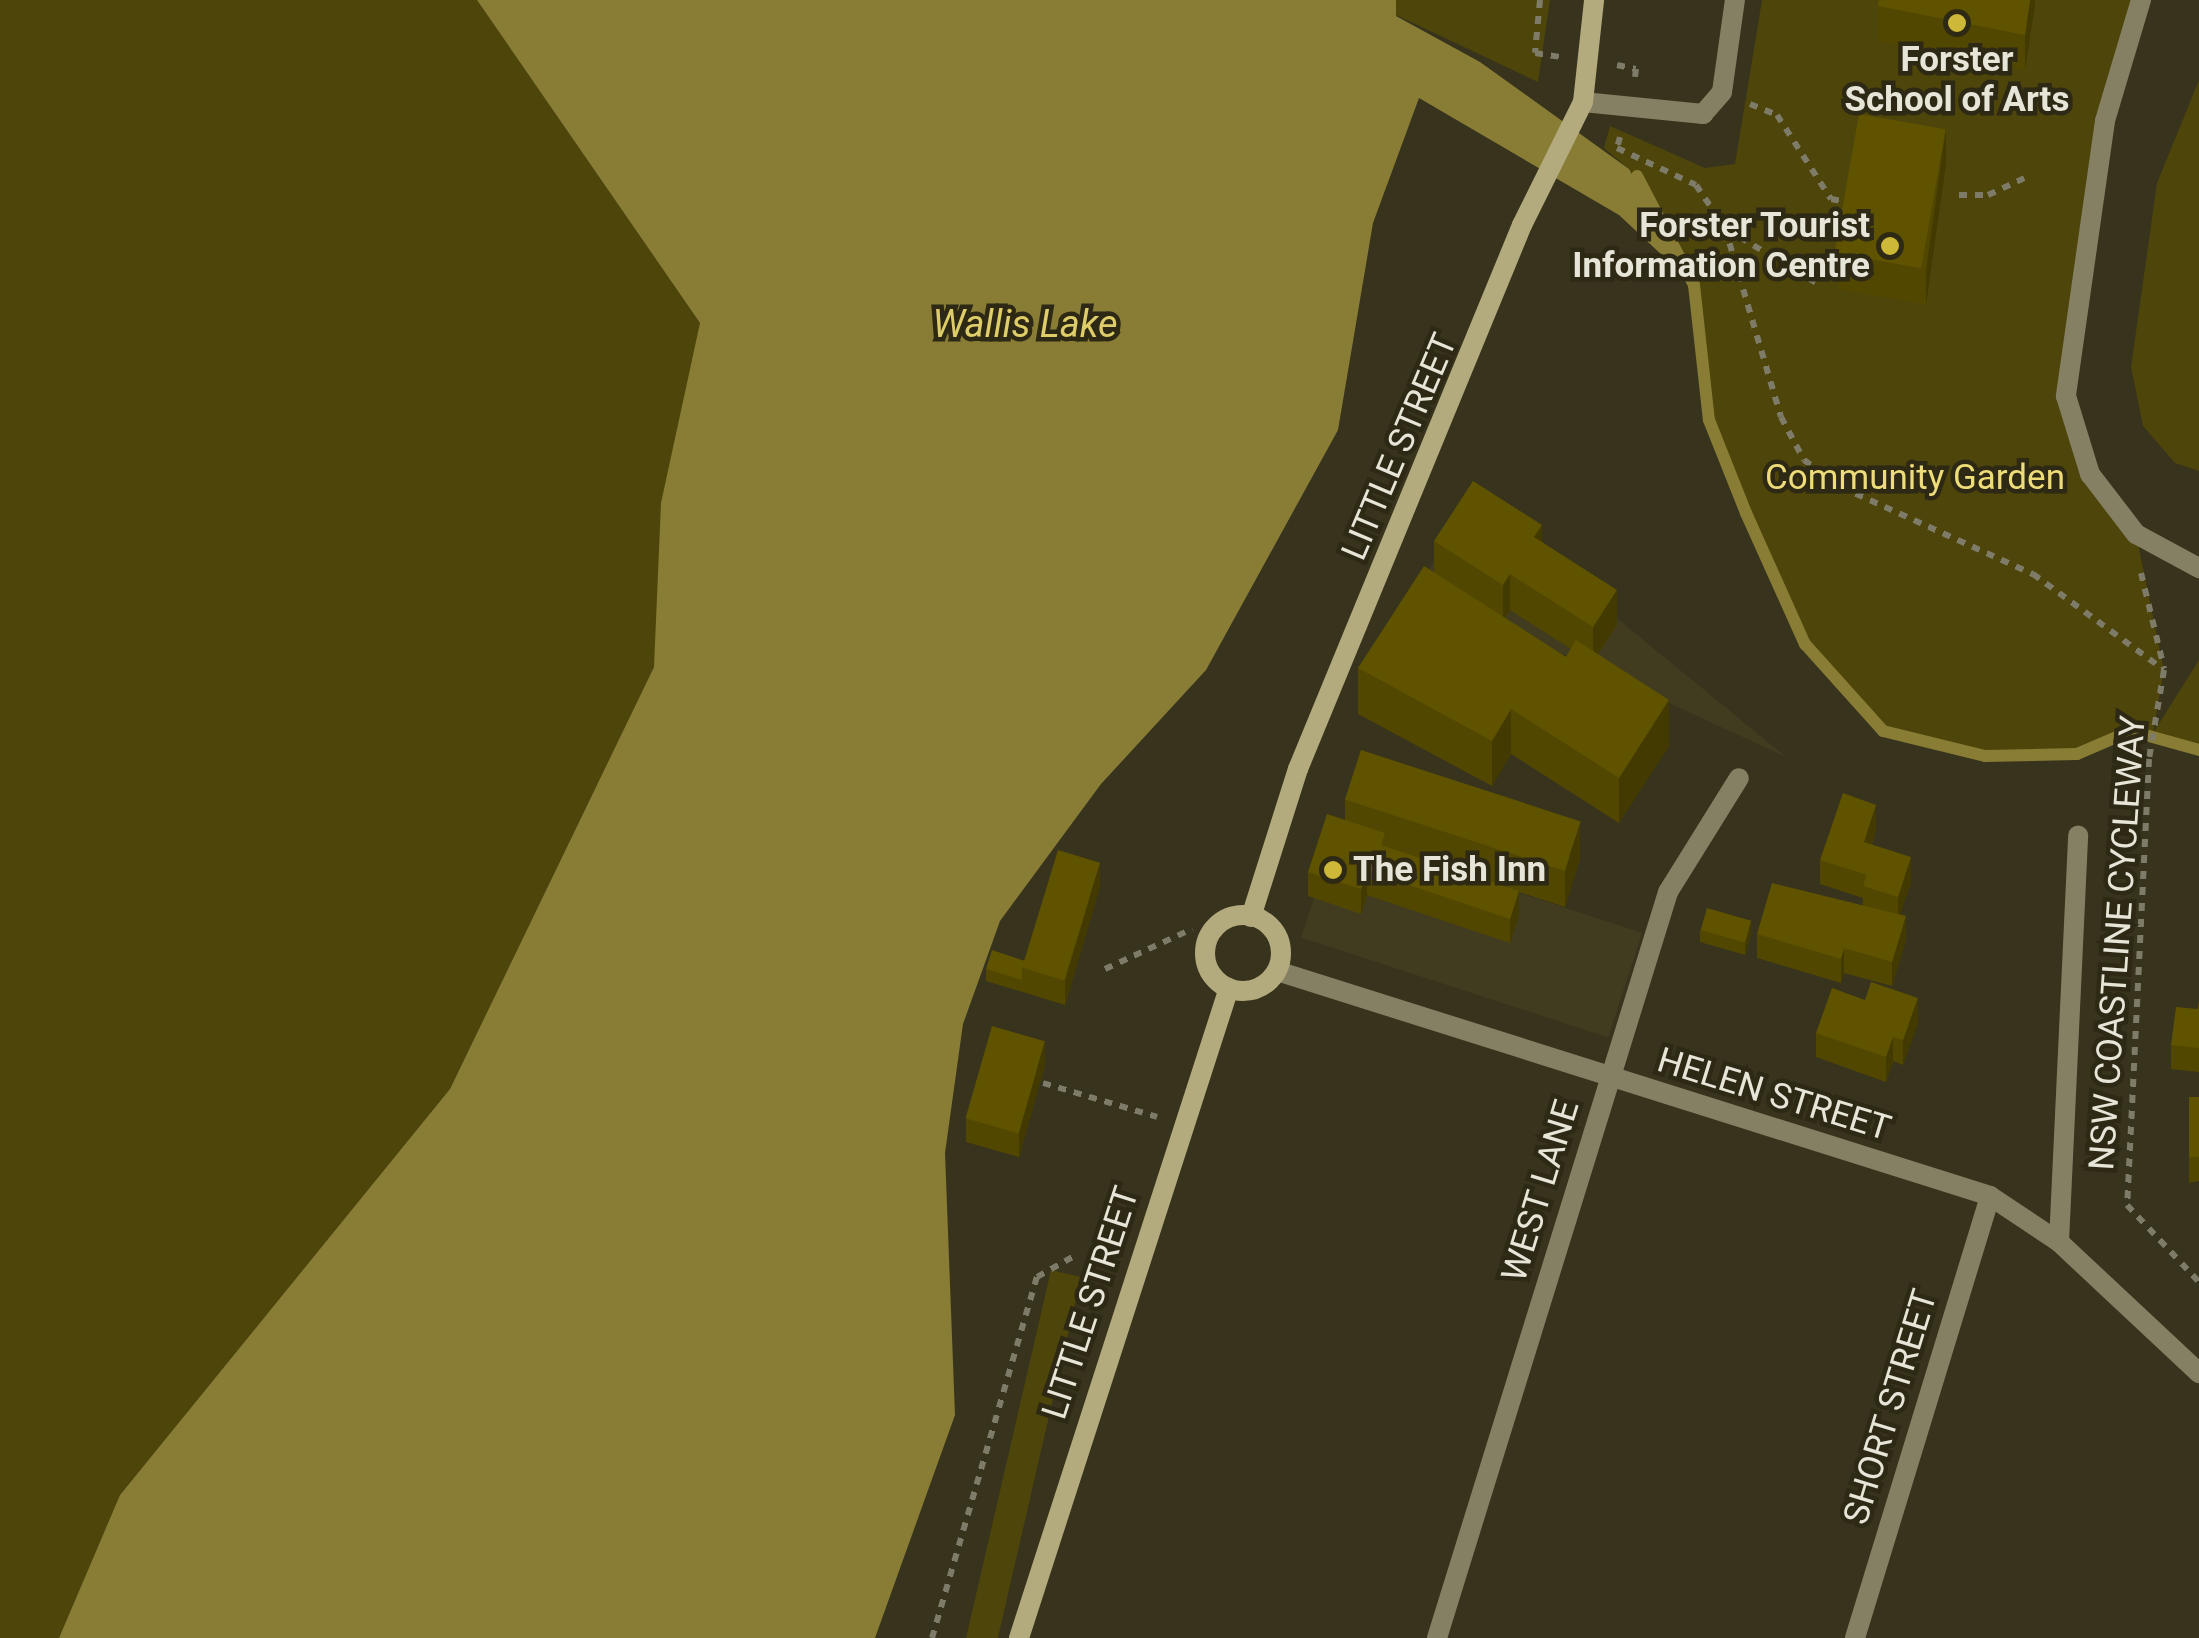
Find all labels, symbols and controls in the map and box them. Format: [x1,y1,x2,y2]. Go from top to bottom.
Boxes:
marker: Forster School of Arts [1946,12,1968,34]
place label: Forster School of Arts [1845,39,2069,121]
place label: Forster Tourist Information Centre [1572,205,1870,287]
marker: Forster Tourist Information Centre [1879,235,1901,257]
water label: Wallis Lake [932,302,1118,348]
street label: LITTLE STREET [1333,328,1467,566]
park label: Community Garden [1765,457,2065,499]
street label: NSW COASTLINE CYCLEWAY [2081,714,2155,1172]
place label: The Fish Inn [1353,849,1546,891]
marker: The Fish Inn [1322,859,1344,881]
street label: HELEN STREET [1652,1040,1896,1150]
street label: WEST LANE [1493,1095,1589,1287]
street label: LITTLE STREET [1034,1182,1148,1424]
street label: SHORT STREET [1835,1284,1947,1530]

